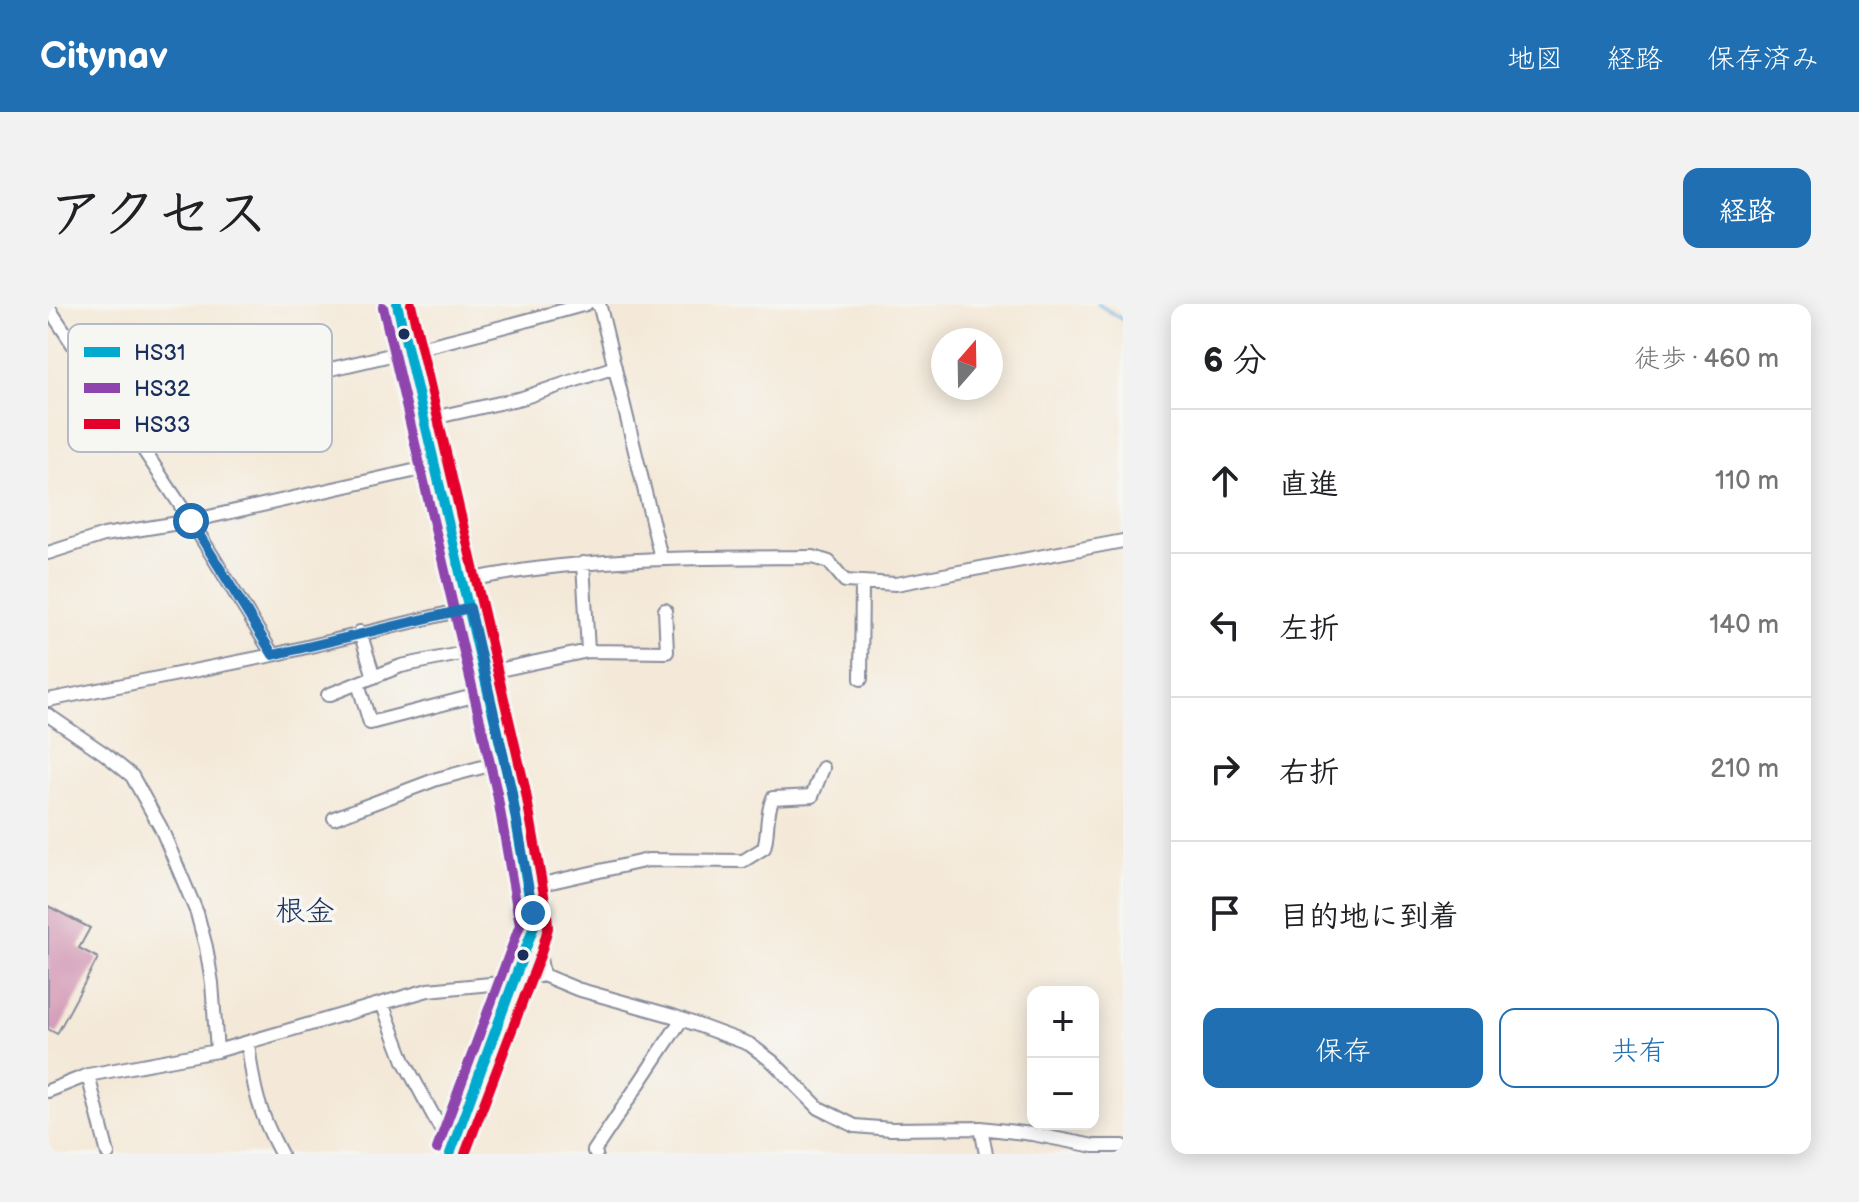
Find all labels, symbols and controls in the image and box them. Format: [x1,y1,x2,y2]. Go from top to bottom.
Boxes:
text: Citynav [40,34,167,79]
text: 地図 [1507,43,1563,76]
text: 経路 [1607,43,1663,76]
text: 保存済み [1707,43,1819,76]
button: 経路 [1683,168,1811,248]
text: アクセス [48,182,269,249]
legend [68,324,332,452]
unlabelled marker [396,326,412,342]
north arrow [931,328,1003,400]
text: HS31 [134,340,185,367]
text: 6 分 [1203,340,1267,381]
text: 徒歩 · 460 m [1634,344,1779,375]
text: HS32 [134,376,190,403]
text: HS33 [134,412,190,439]
icon: ahead [1203,459,1247,503]
text: 110 m [1715,466,1779,497]
text: 直進 [1279,467,1339,503]
route start [173,503,209,539]
icon: left [1203,603,1247,647]
text: 140 m [1709,610,1779,641]
text: 左折 [1279,611,1339,647]
icon: right [1203,747,1247,791]
text: 210 m [1710,754,1779,785]
text: 右折 [1279,755,1339,791]
icon: arrive [1203,891,1247,935]
district label: 根金 [275,894,335,930]
route end [515,895,551,931]
text: 目的地に到着 [1279,899,1459,935]
unlabelled marker [515,947,531,963]
map controls [1027,986,1099,1130]
button: + [1027,986,1099,1058]
button: 保存 [1203,1008,1483,1088]
button: 共有 [1499,1008,1779,1088]
button: − [1027,1058,1099,1130]

